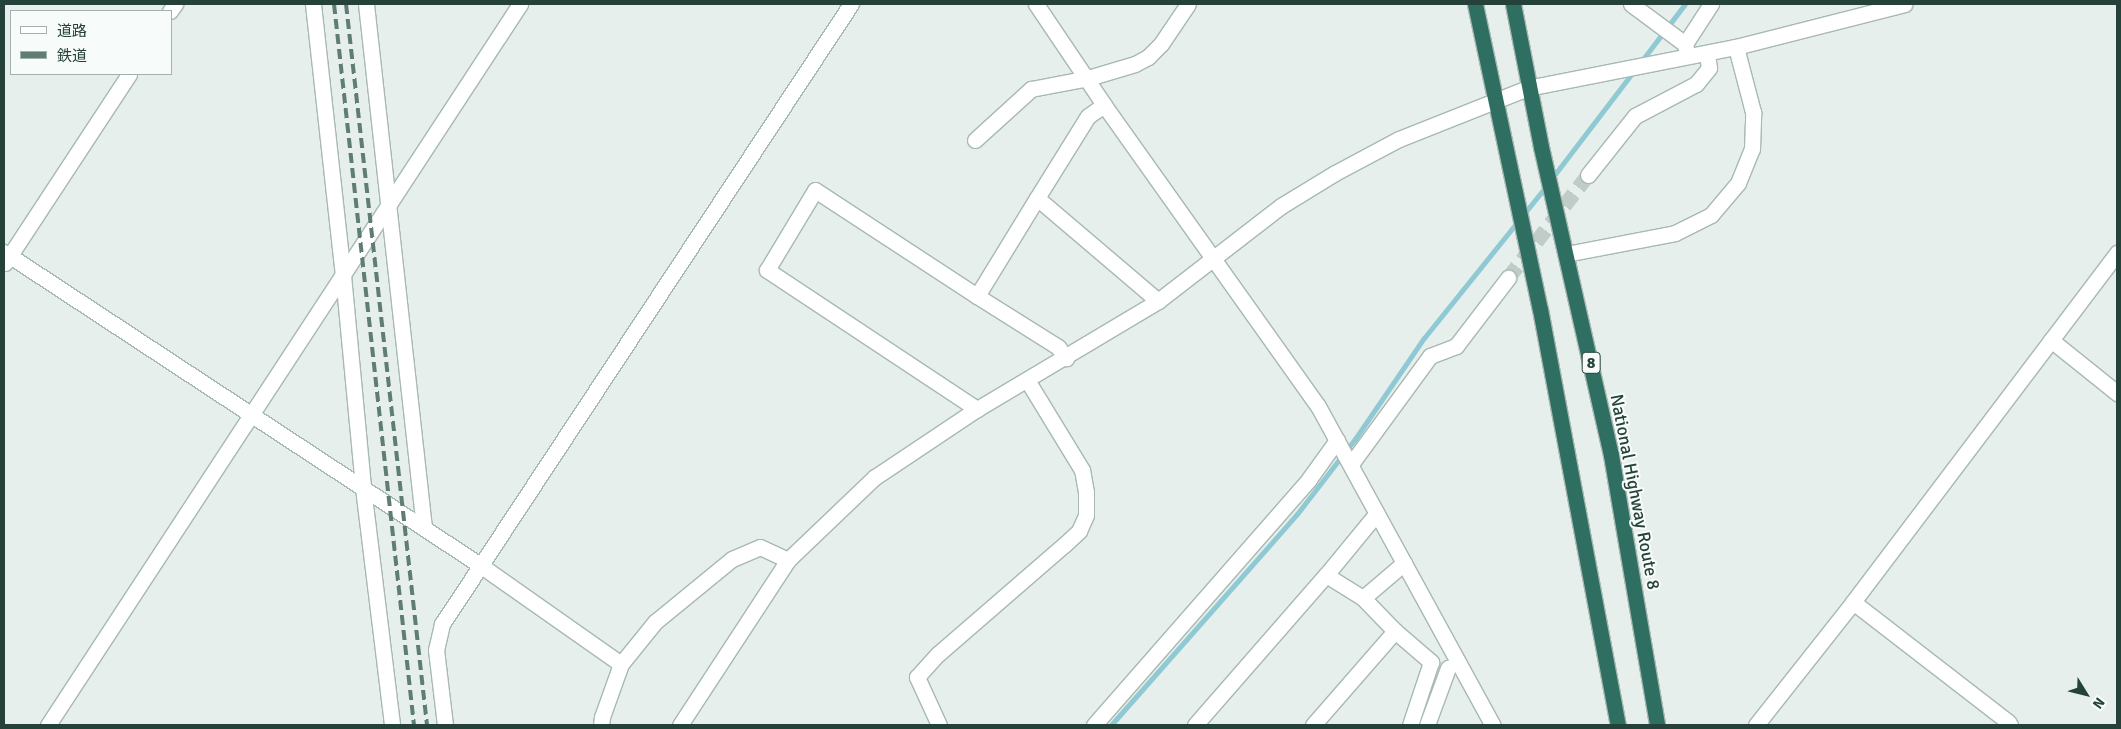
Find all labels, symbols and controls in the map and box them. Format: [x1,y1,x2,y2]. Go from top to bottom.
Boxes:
legend [10,10,172,75]
text: 道路 [57,22,87,40]
text: 鉄道 [57,47,87,65]
road number: 8 [1581,349,1601,376]
street label: National Highway Route 8 [1605,392,1665,592]
north arrow [2061,669,2111,719]
text: N [2089,694,2108,712]

